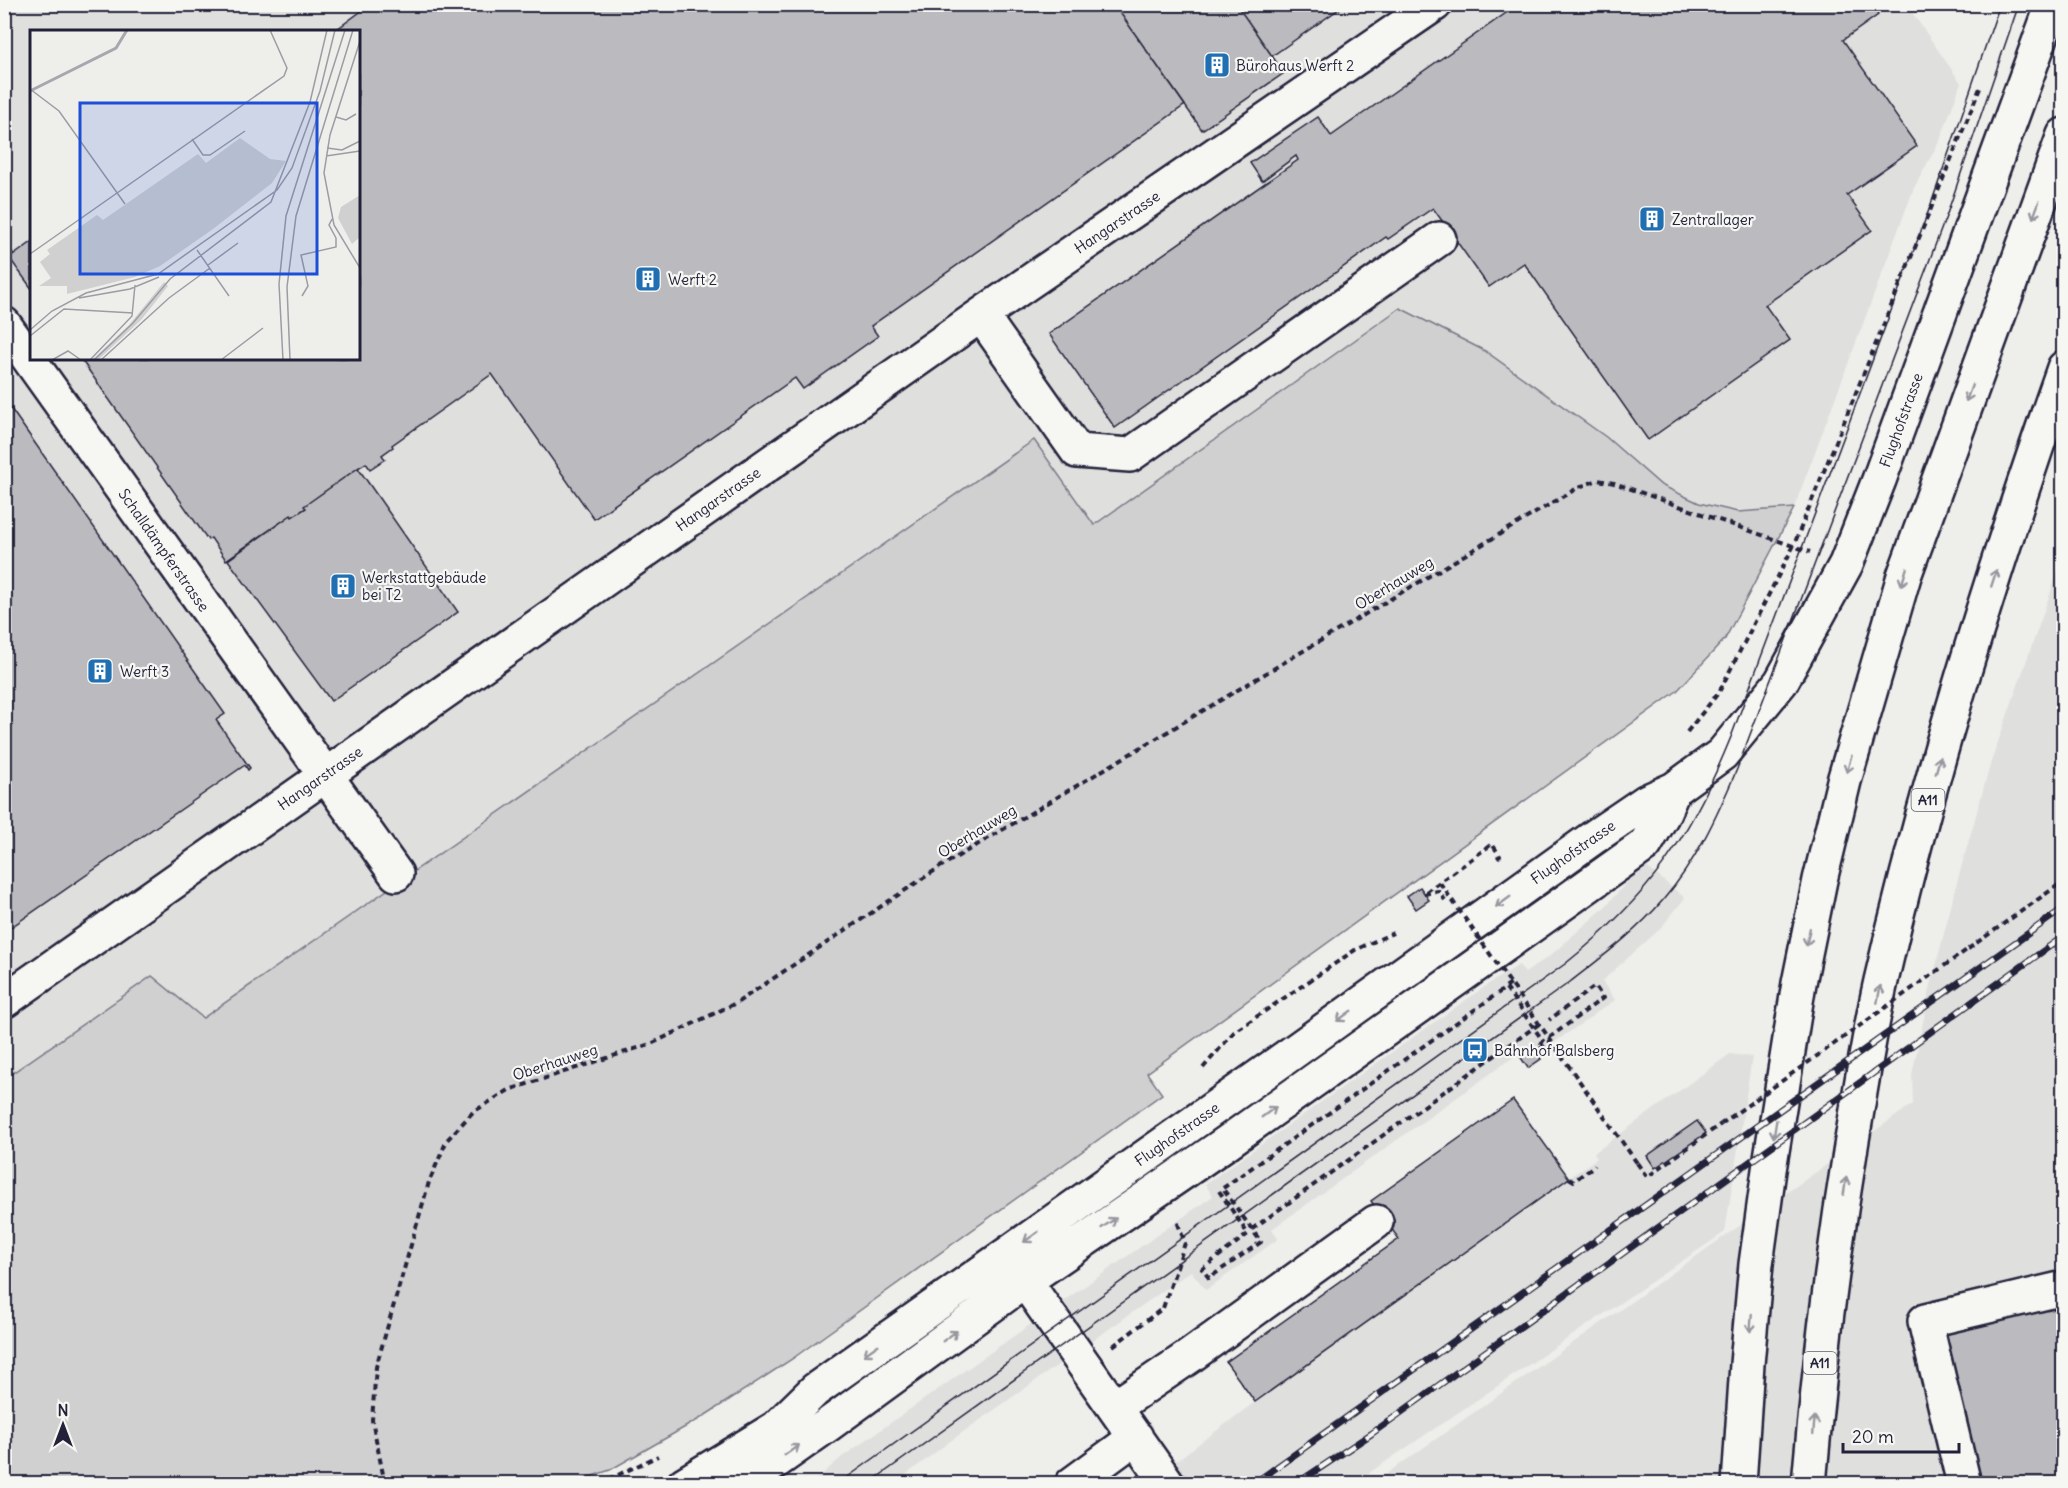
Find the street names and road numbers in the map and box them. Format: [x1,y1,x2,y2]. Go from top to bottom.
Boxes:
street label: Hangarstrasse [1071,186,1163,258]
street label: Flughofstrasse [1875,370,1927,470]
street label: Hangarstrasse [672,463,764,535]
street label: Schalldämpferstrasse [114,485,214,615]
street label: Oberhauweg [1351,552,1437,614]
street label: Hangarstrasse [274,742,366,814]
road number: A11 [1912,789,1944,811]
street label: Oberhauweg [934,800,1020,862]
street label: Flughofstrasse [1527,816,1619,888]
street label: Oberhauweg [510,1039,600,1085]
street label: Flughofstrasse [1131,1098,1223,1170]
road number: A11 [1804,1352,1836,1374]

